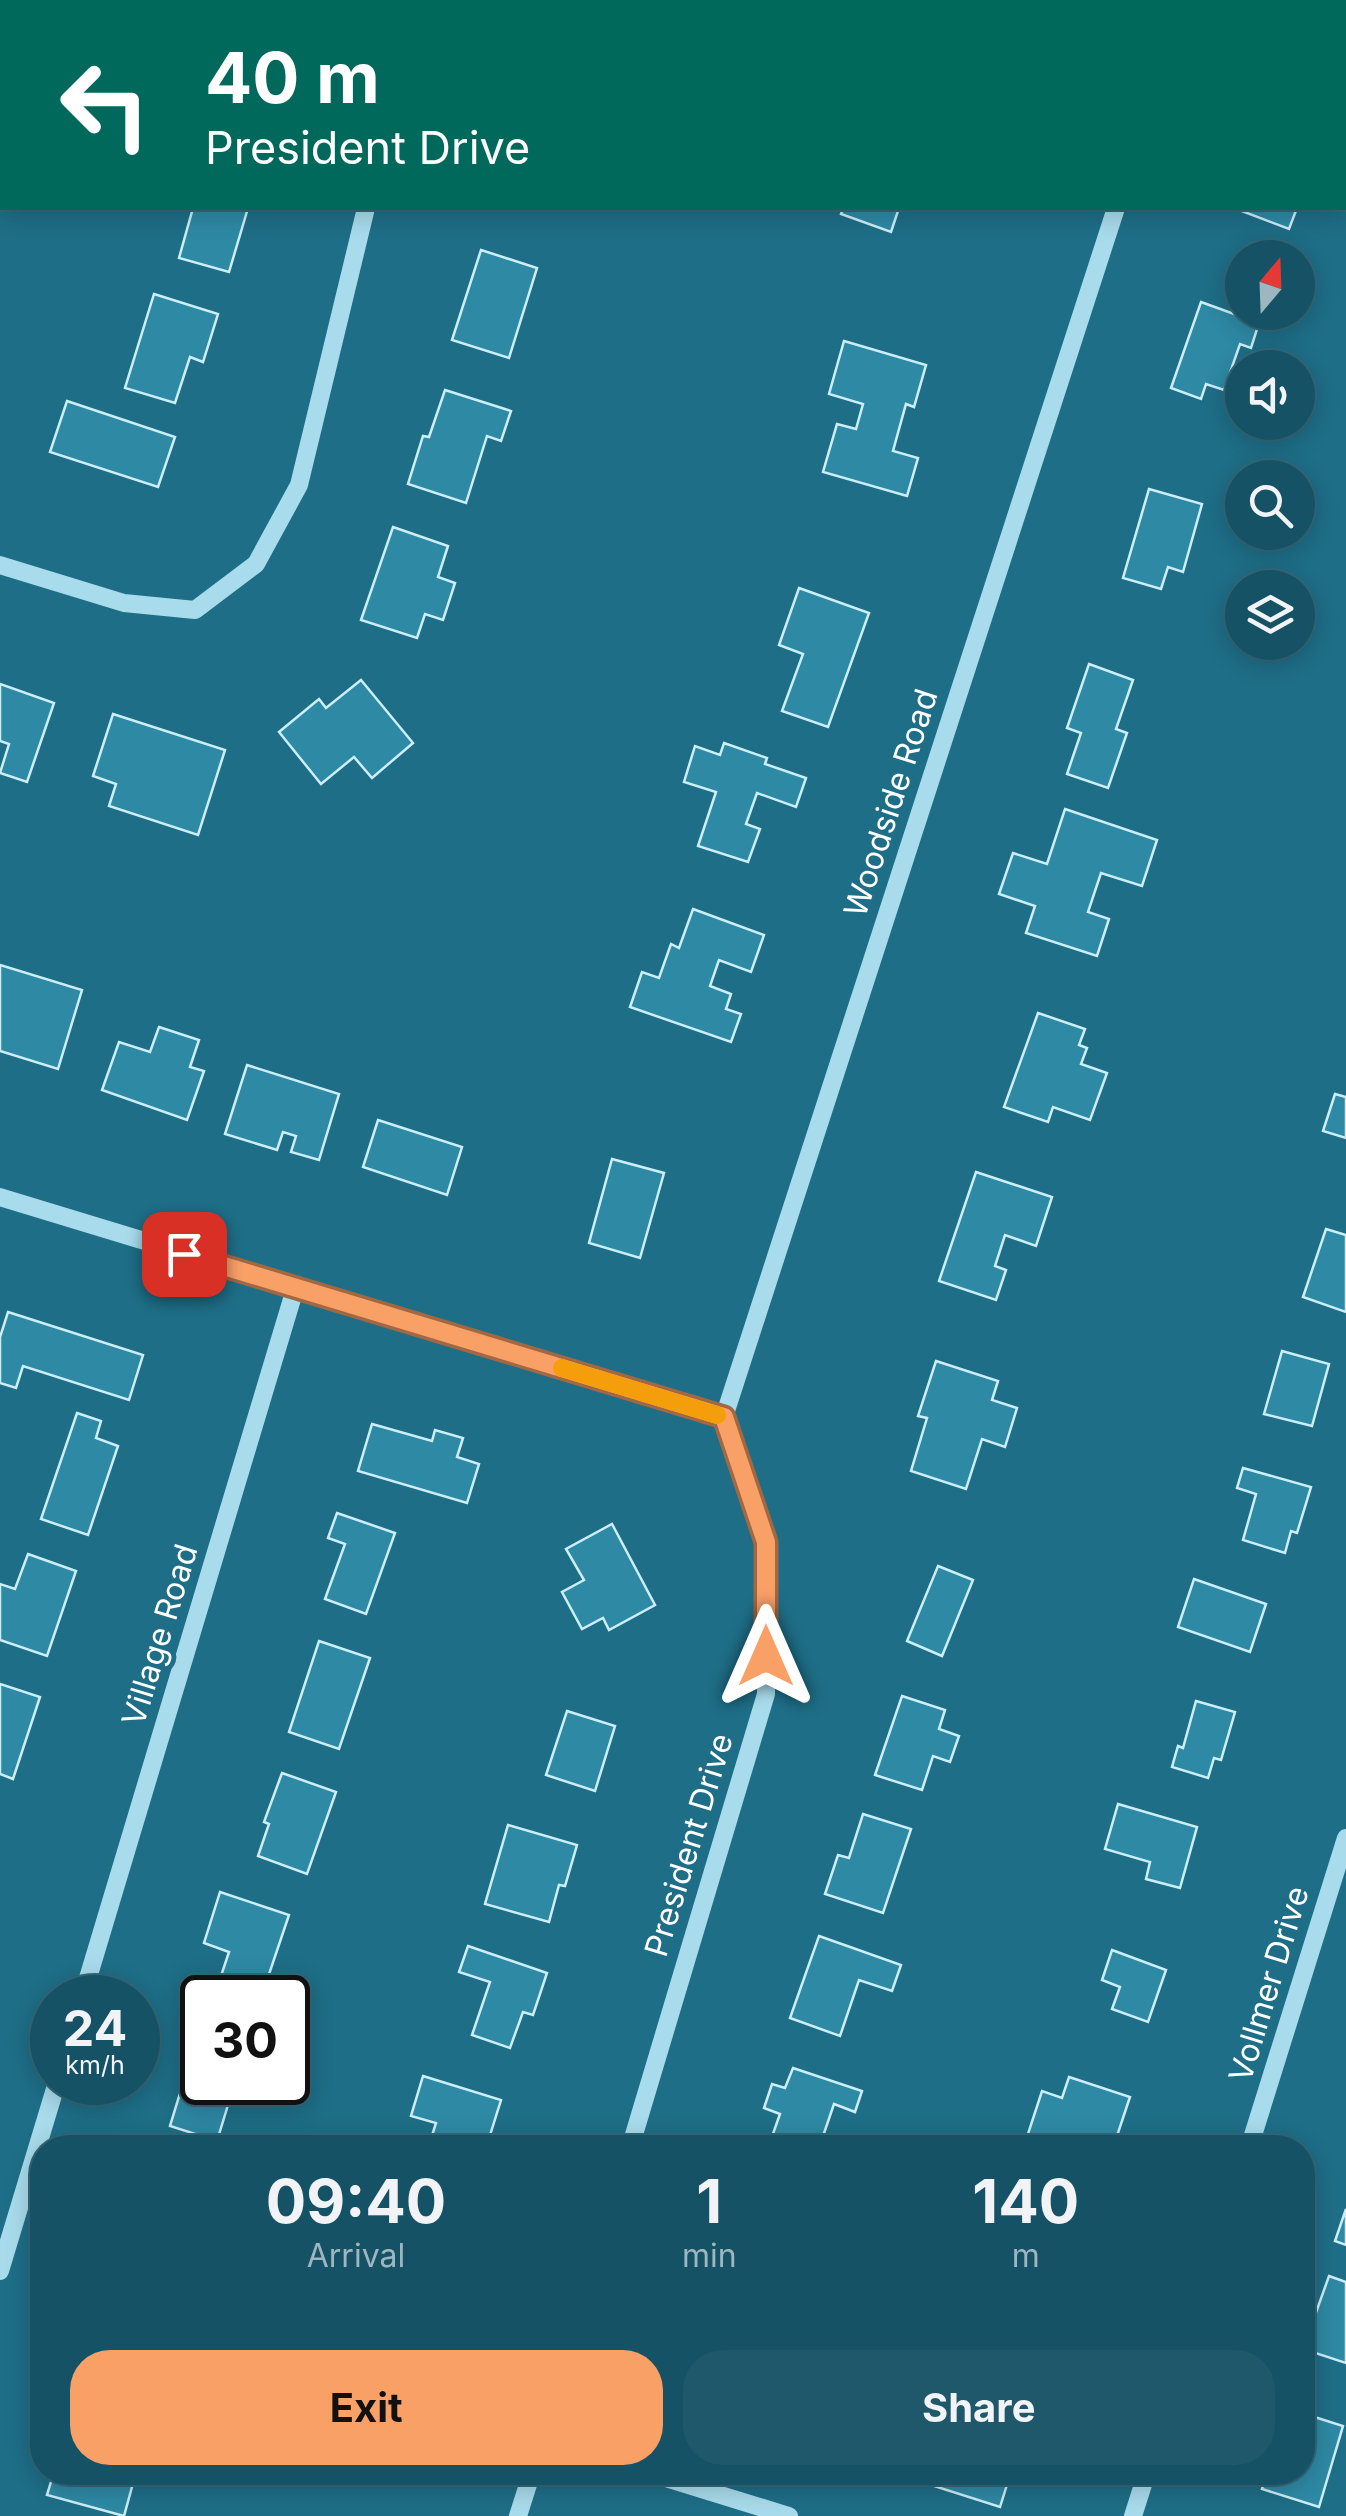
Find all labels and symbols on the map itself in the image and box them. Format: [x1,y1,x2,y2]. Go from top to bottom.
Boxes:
north arrow [1225,240,1315,330]
street label: Woodside Road [835,684,946,922]
pin [142,1212,227,1297]
street label: Village Road [113,1539,206,1730]
position arrow [714,1604,818,1708]
street label: President Drive [636,1729,741,1961]
street label: Vollmer Drive [1220,1881,1317,2086]
speed limit sign: 30 [180,1975,310,2105]

